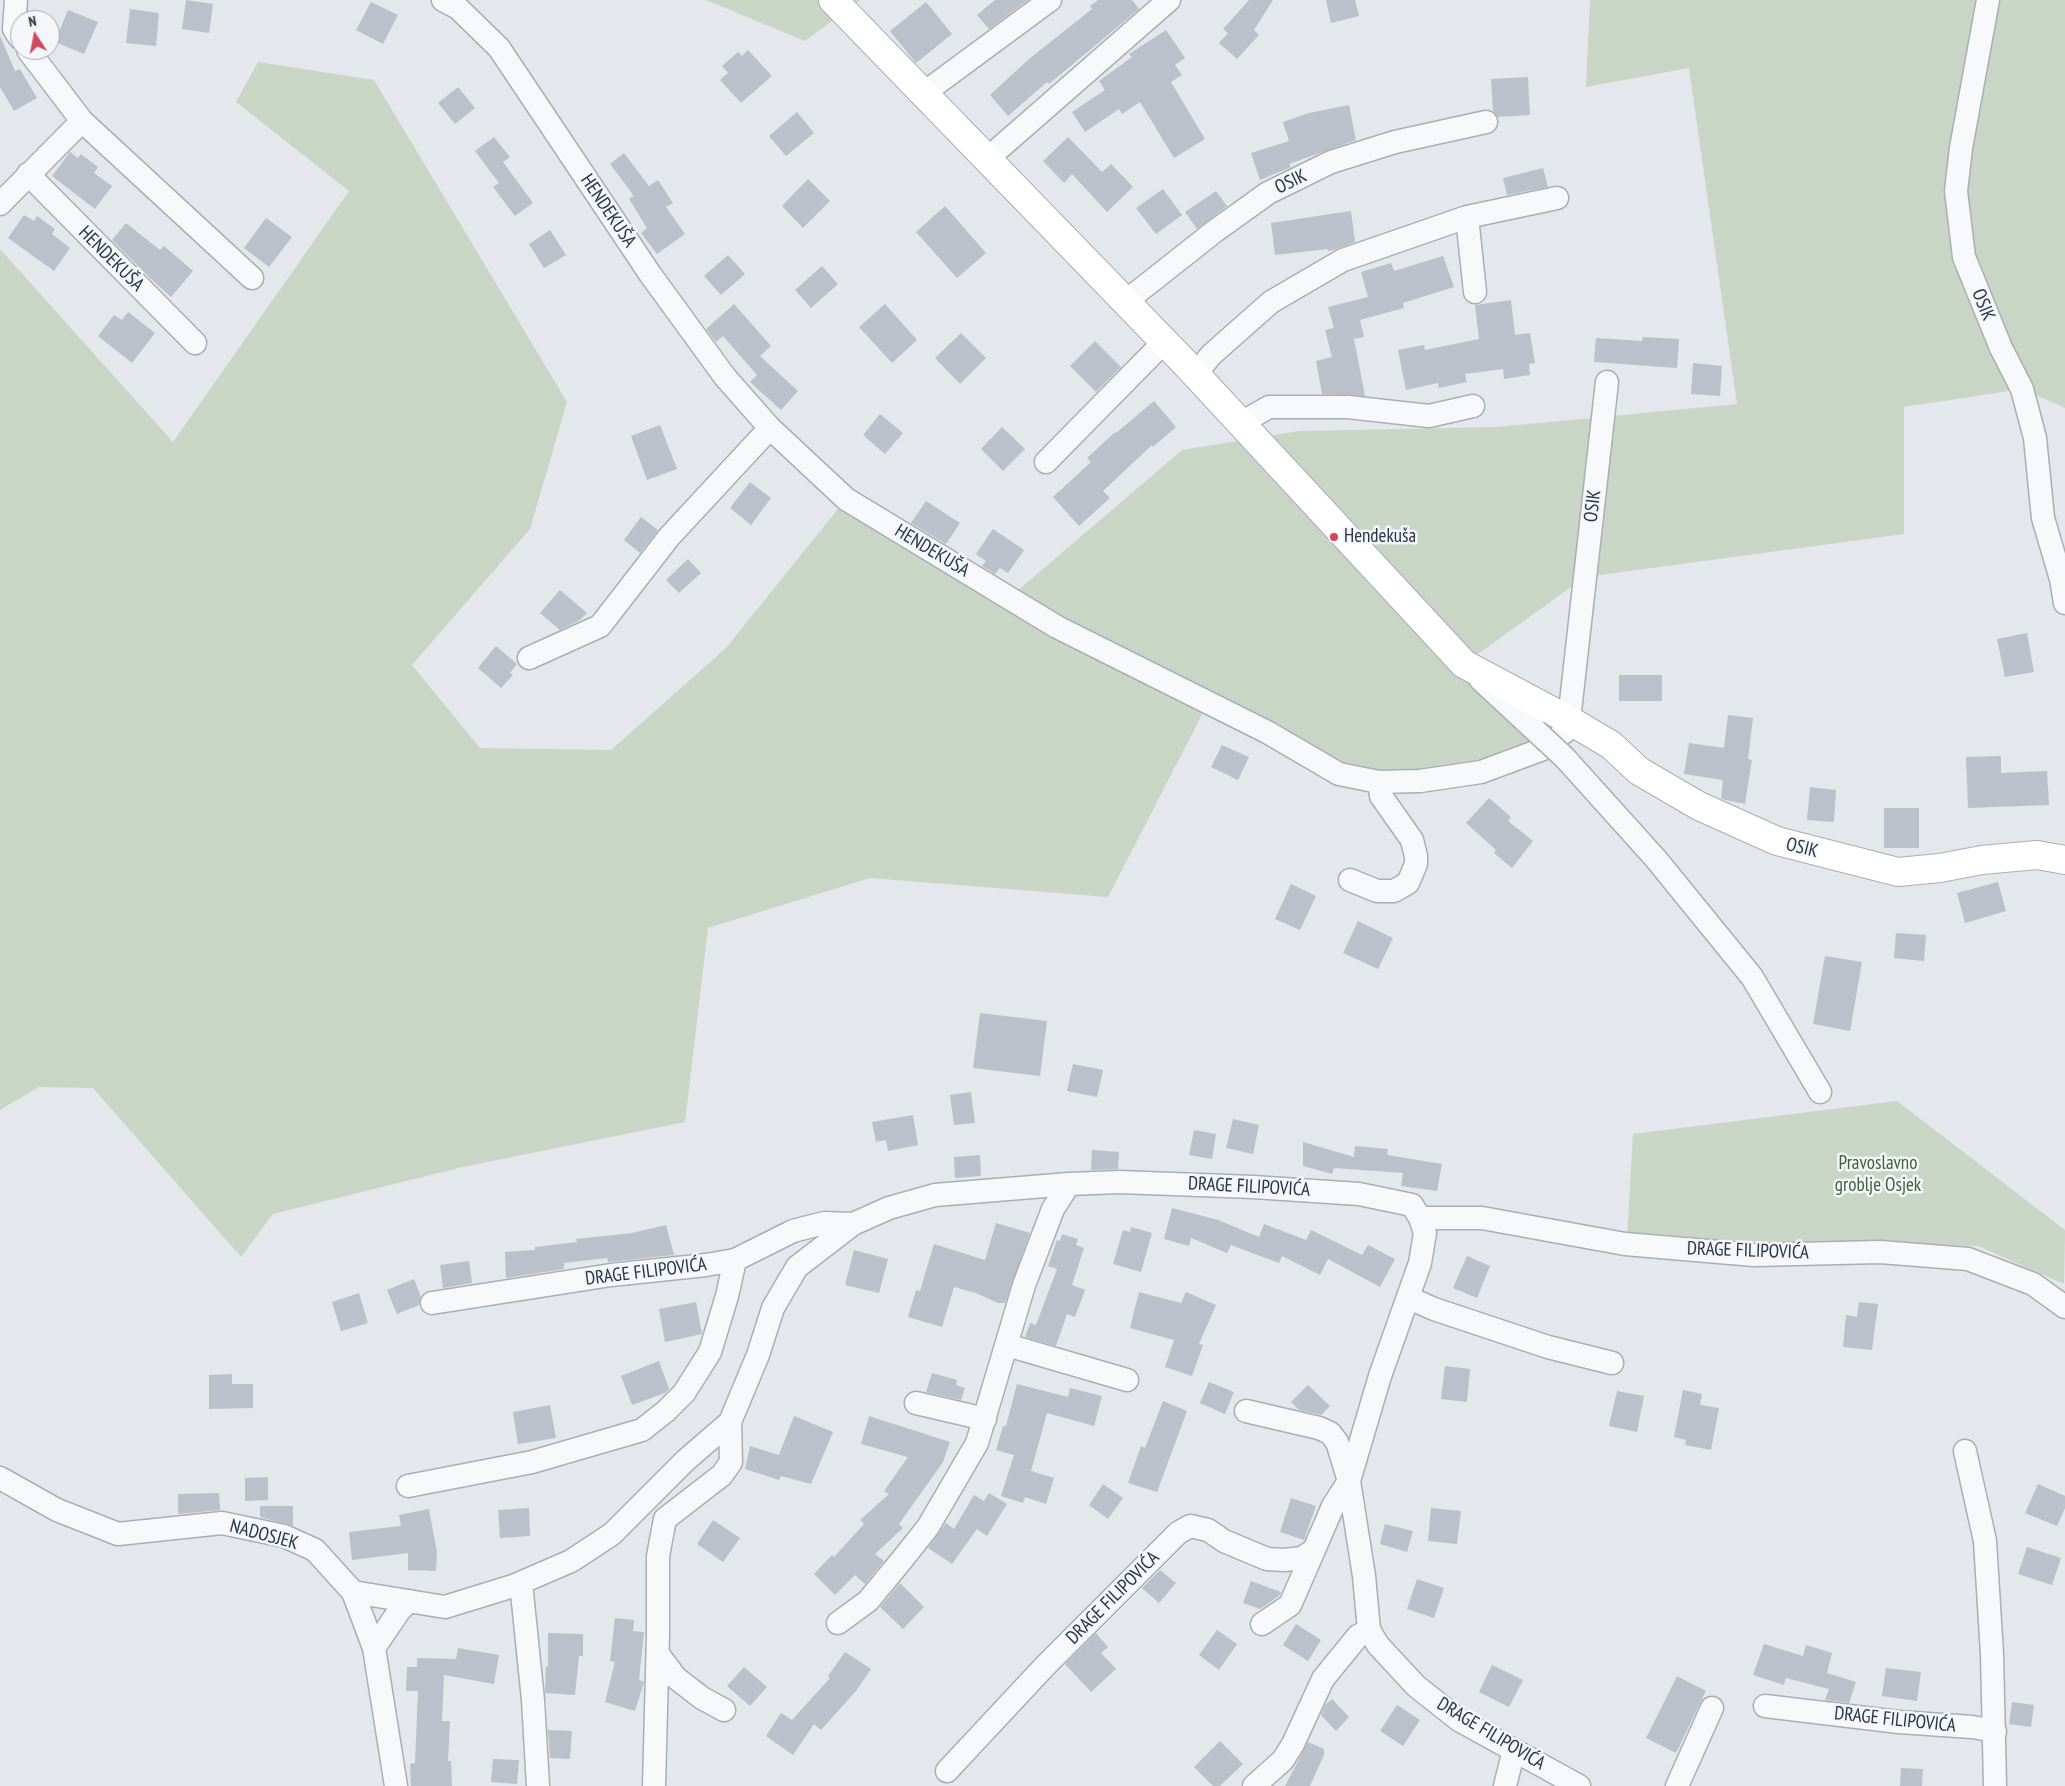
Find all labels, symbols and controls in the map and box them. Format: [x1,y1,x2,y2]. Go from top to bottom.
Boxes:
north arrow [10,10,60,60]
text: N [27,12,38,31]
street label: OSIK [1271,165,1311,199]
street label: HENDEKUŠA [575,170,641,252]
street label: HENDEKUŠA [74,222,148,296]
street label: OSIK [1966,286,2000,324]
street label: OSIK [1580,489,1606,523]
street label: HENDEKUŠA [891,520,973,582]
place label: Hendekuša [1344,526,1416,548]
marker: Hendekuša [1328,531,1340,543]
street label: OSIK [1784,833,1820,863]
park label: Pravoslavno groblje Osjek [1835,1153,1921,1197]
street label: DRAGE FILIPOVIĆA [1187,1172,1311,1202]
street label: DRAGE FILIPOVIĆA [1687,1237,1809,1265]
street label: DRAGE FILIPOVIĆA [584,1253,708,1291]
street label: NADOSJEK [227,1515,301,1555]
street label: DRAGE FILIPOVIĆA [1062,1547,1164,1649]
street label: DRAGE FILIPOVIĆA [1433,1693,1549,1775]
street label: DRAGE FILIPOVIĆA [1833,1702,1957,1738]

